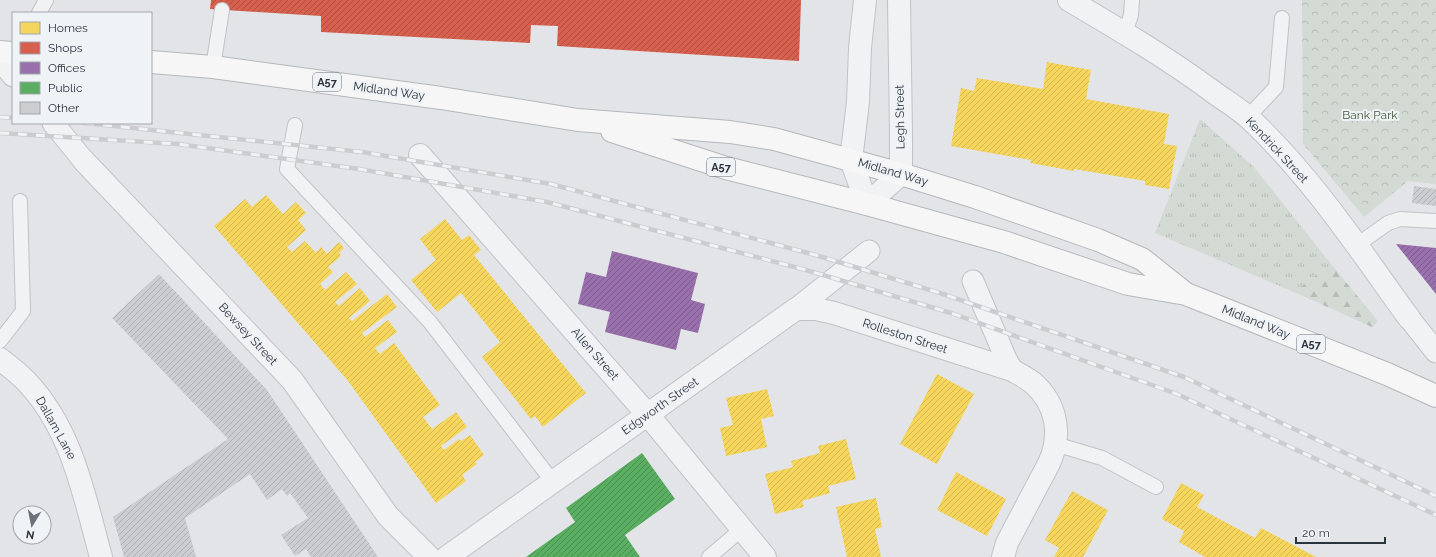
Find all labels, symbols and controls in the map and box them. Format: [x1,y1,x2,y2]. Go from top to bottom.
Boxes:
legend [12,12,152,124]
text: Homes [48,21,88,35]
text: Shops [48,41,83,55]
text: Offices [48,61,85,75]
road number: A57 [313,73,341,91]
street label: Midland Way [352,79,426,103]
text: Public [48,81,83,95]
street label: Legh Street [892,85,908,149]
text: Other [48,101,80,115]
park label: Bank Park [1342,108,1398,122]
street label: Kendrick Street [1243,114,1311,186]
street label: Midland Way [856,155,930,189]
road number: A57 [707,158,735,176]
street label: Bewsey Street [216,300,280,368]
street label: Midland Way [1220,302,1293,342]
street label: Rolleston Street [861,316,949,356]
street label: Allen Street [568,325,622,383]
road number: A57 [1297,335,1325,353]
street label: Edgworth Street [619,374,701,438]
street label: Dallam Lane [33,394,79,462]
north arrow [12,505,52,545]
scale bar [1296,519,1385,545]
text: 20 m [1302,526,1330,540]
text: N [25,527,36,541]

